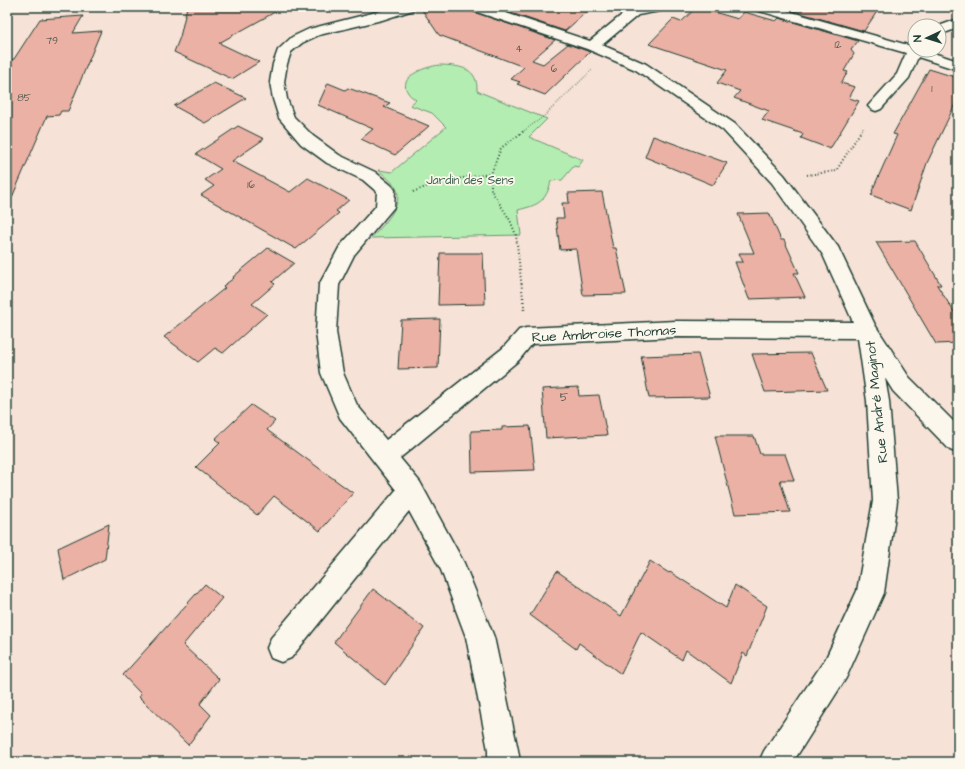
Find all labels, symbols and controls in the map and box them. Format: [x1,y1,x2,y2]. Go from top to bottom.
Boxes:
north arrow [907,18,947,58]
house number: 79 [46,34,58,48]
text: N [910,35,925,43]
house number: 12 [834,38,842,52]
house number: 4 [516,42,523,56]
house number: 6 [551,62,558,76]
house number: 1 [931,82,933,96]
house number: 85 [17,91,31,105]
park label: Jardin des Sens [426,172,514,189]
house number: 16 [247,178,255,192]
street label: Rue Ambroise Thomas [531,320,677,348]
street label: Rue André Maginot [861,339,893,464]
house number: 5 [560,389,569,406]

